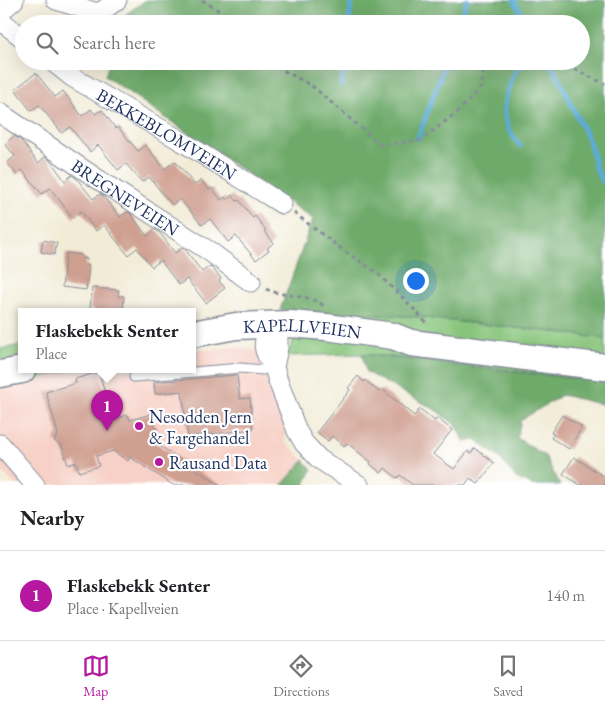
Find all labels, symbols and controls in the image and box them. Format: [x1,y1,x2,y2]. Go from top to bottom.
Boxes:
search box [15,15,590,70]
icon: search [33,29,61,57]
text: Search here [73,30,155,55]
street label: BEKKEBLOMVEIEN [93,83,242,185]
street label: BREGNEVEIEN [67,153,184,241]
your location [403,268,429,294]
popup [18,308,196,373]
street label: KAPELLVEIEN [243,312,363,343]
text: Flaskebekk Senter [36,318,179,343]
text: Place [36,343,67,364]
pin: 1 [91,390,123,431]
place label: Nesodden Jern & Fargehandel [149,405,252,449]
marker: Nesodden Jern & Fargehandel [133,420,145,432]
place label: Rausand Data [169,451,268,474]
marker: Rausand Data [153,456,165,468]
text: Nearby [20,504,84,531]
text: Flaskebekk Senter [67,573,210,598]
text: 1 [32,585,40,606]
text: 140 m [546,585,585,606]
text: Place · Kapellveien [67,598,179,619]
tab: Map [82,652,110,700]
tab: Directions [273,652,330,700]
tab: Saved [493,652,523,700]

